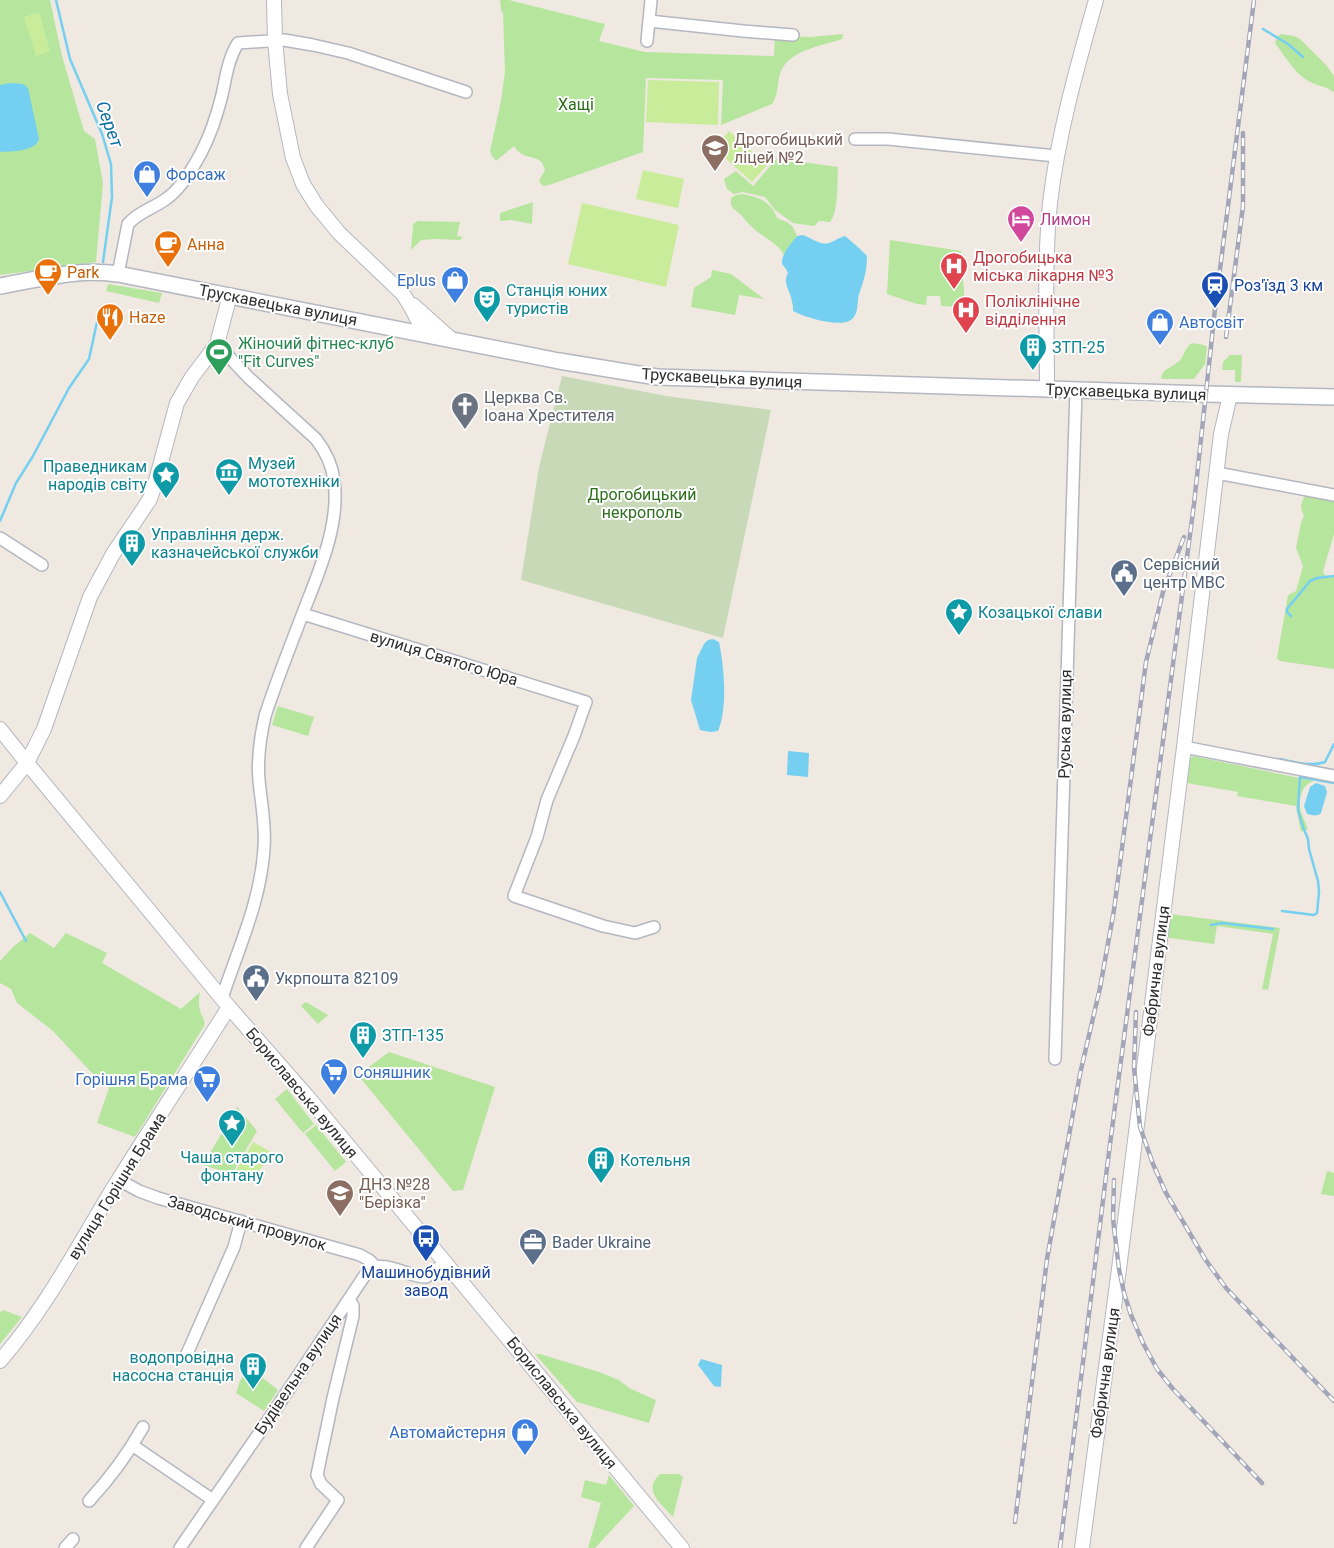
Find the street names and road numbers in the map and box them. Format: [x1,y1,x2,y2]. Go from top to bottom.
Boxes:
street label: Трускавецька вулиця [197,280,359,330]
street label: Трускавецька вулиця [641,364,803,392]
street label: Трускавецька вулиця [1045,380,1207,404]
street label: вулиця Святого Юра [368,626,520,690]
street label: Руська вулиця [1055,669,1075,779]
street label: Фабрична вулиця [1139,904,1173,1038]
street label: Бориславська вулиця [242,1024,362,1162]
street label: вулиця Горішня Брама [64,1109,170,1263]
street label: Заводський провулок [165,1191,329,1255]
street label: Фабрична вулиця [1086,1306,1124,1440]
street label: Будівельна вулиця [251,1310,345,1438]
street label: Бориславська вулиця [503,1333,621,1473]

